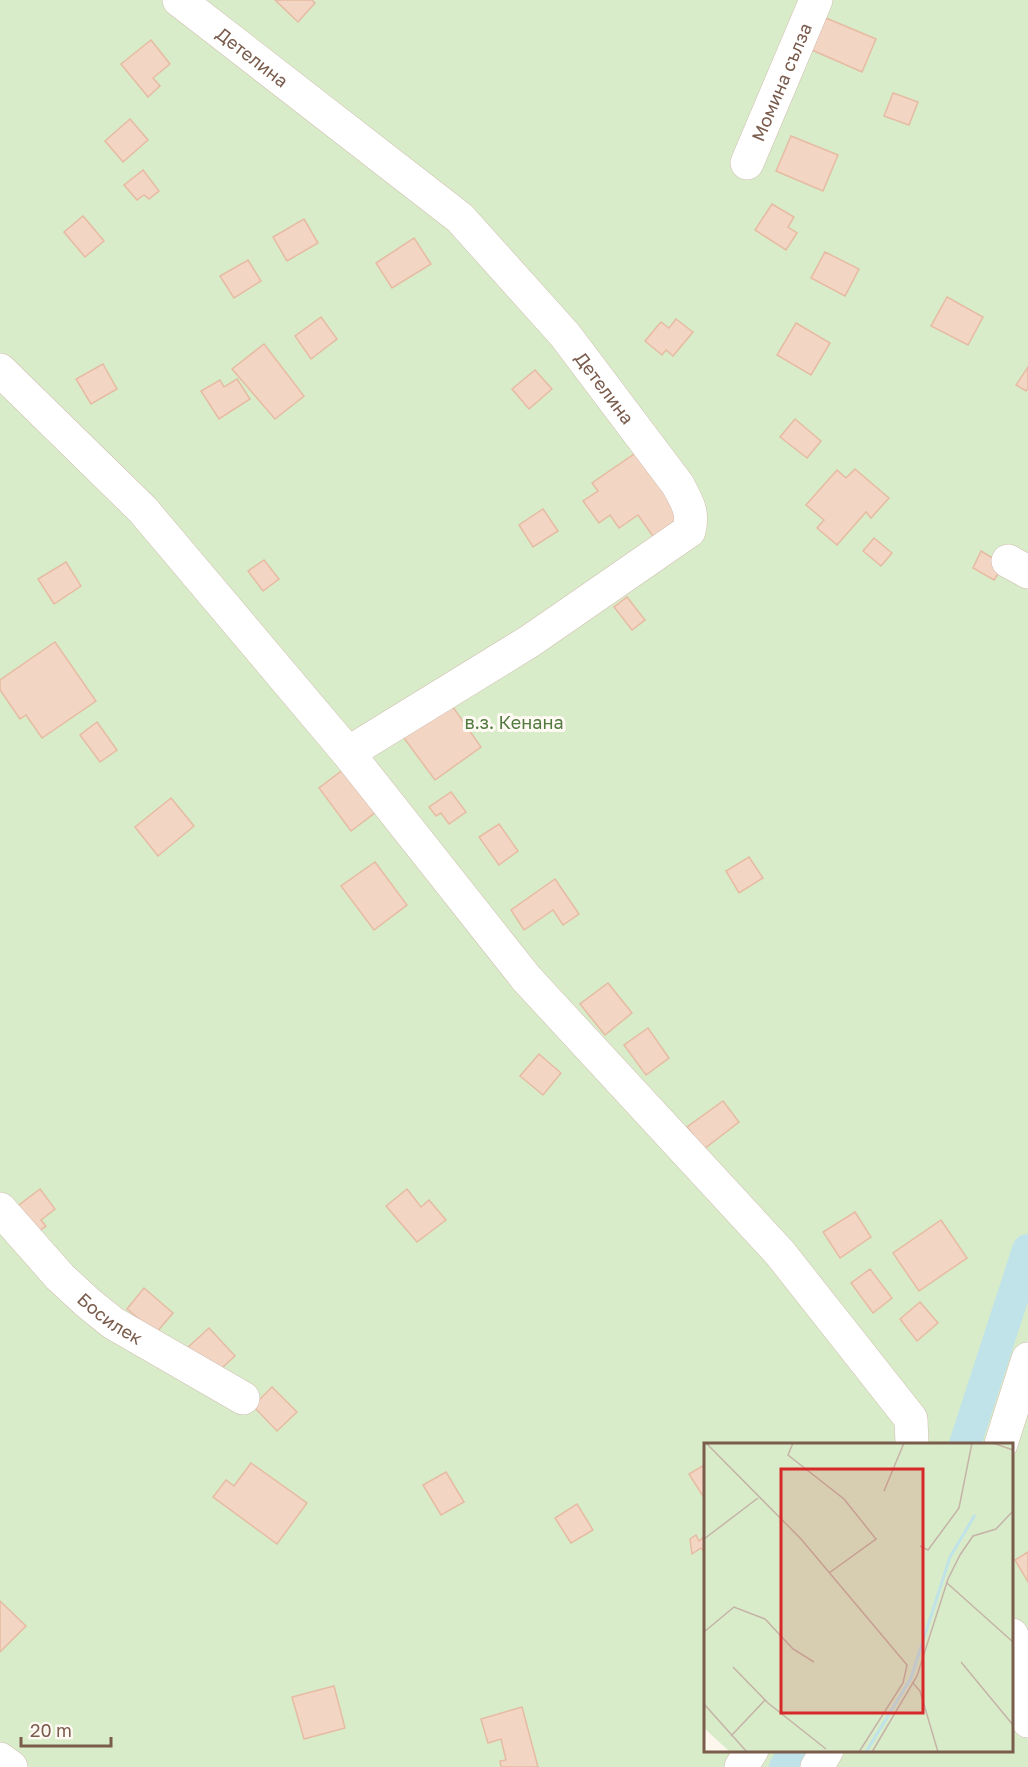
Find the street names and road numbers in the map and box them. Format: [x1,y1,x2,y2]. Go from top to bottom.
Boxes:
street label: Момина сълза [747,19,816,145]
street label: Детелина [212,22,293,92]
street label: Детелина [570,347,639,428]
street label: Босилек [73,1288,147,1349]

